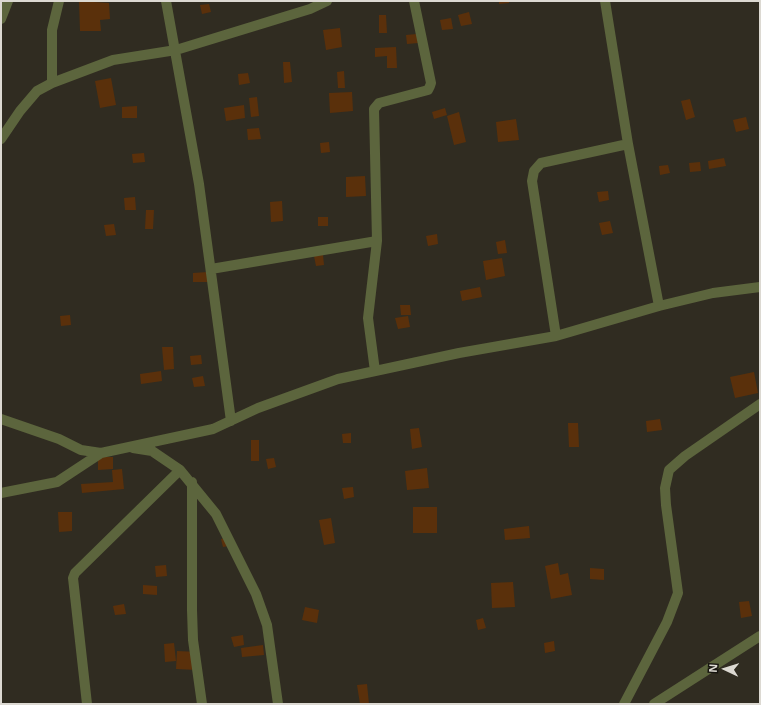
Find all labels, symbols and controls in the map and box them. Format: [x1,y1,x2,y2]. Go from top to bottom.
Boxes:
north arrow [705,649,745,689]
text: N [705,663,720,673]

